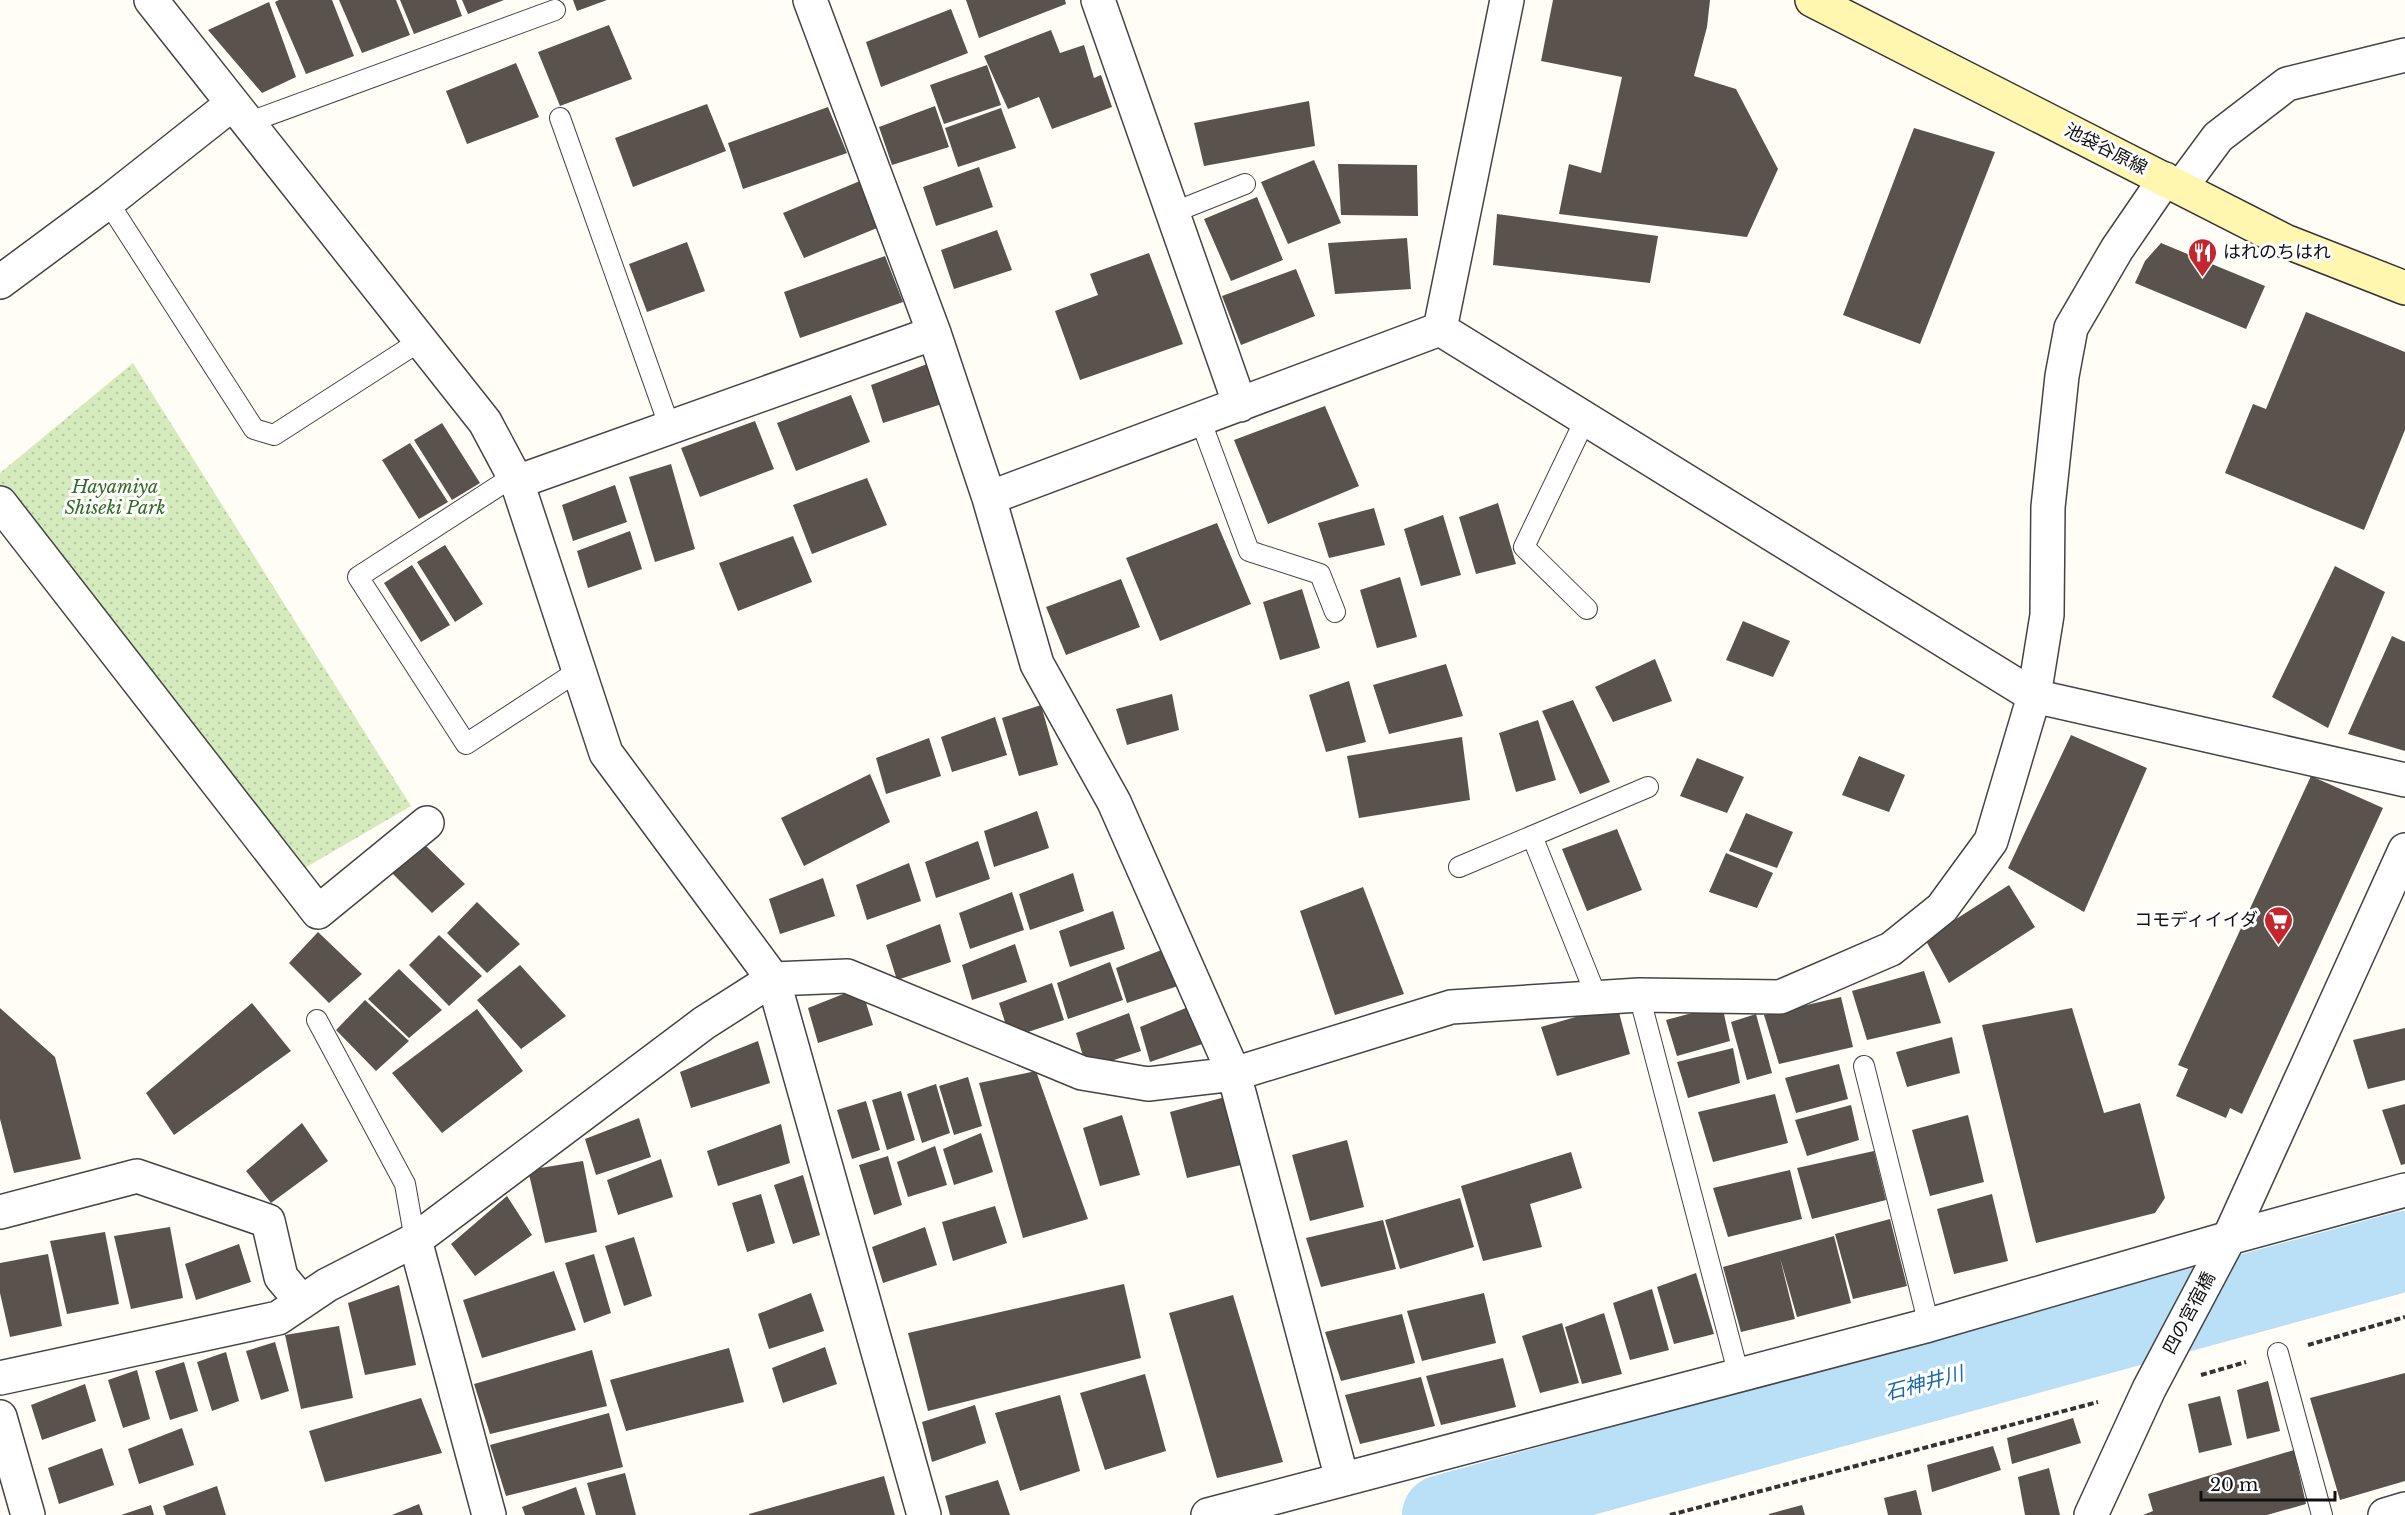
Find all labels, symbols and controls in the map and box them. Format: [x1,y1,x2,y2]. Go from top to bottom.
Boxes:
street label: 池袋谷原線 [2061,119,2151,179]
restaurant icon: はれのちはれ [2186,236,2218,278]
place label: はれのちはれ [2223,241,2331,263]
park label: Hayamiya Shiseki Park [64,476,166,519]
supermarket icon: コモディイイダ [2263,904,2295,946]
place label: コモディイイダ [2134,909,2258,931]
street label: 四の宮宿橋 [2158,1268,2220,1358]
water label: 石神井川 [1882,1361,1968,1405]
scale bar [2201,1464,2334,1502]
text: 20 m [2210,1474,2258,1496]

